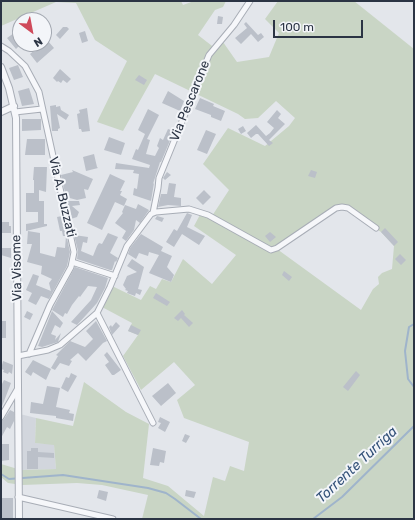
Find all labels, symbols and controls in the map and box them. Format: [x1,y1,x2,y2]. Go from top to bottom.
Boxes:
north arrow [12,12,52,52]
scale bar [275,12,365,38]
text: 100 m [280,20,314,34]
text: N [31,34,45,49]
street label: Via Pescarone [167,58,213,144]
street label: Via A. Buzzati [45,155,79,239]
street label: Via Visome [9,235,25,301]
water label: Torrente Turriga [313,423,401,507]

